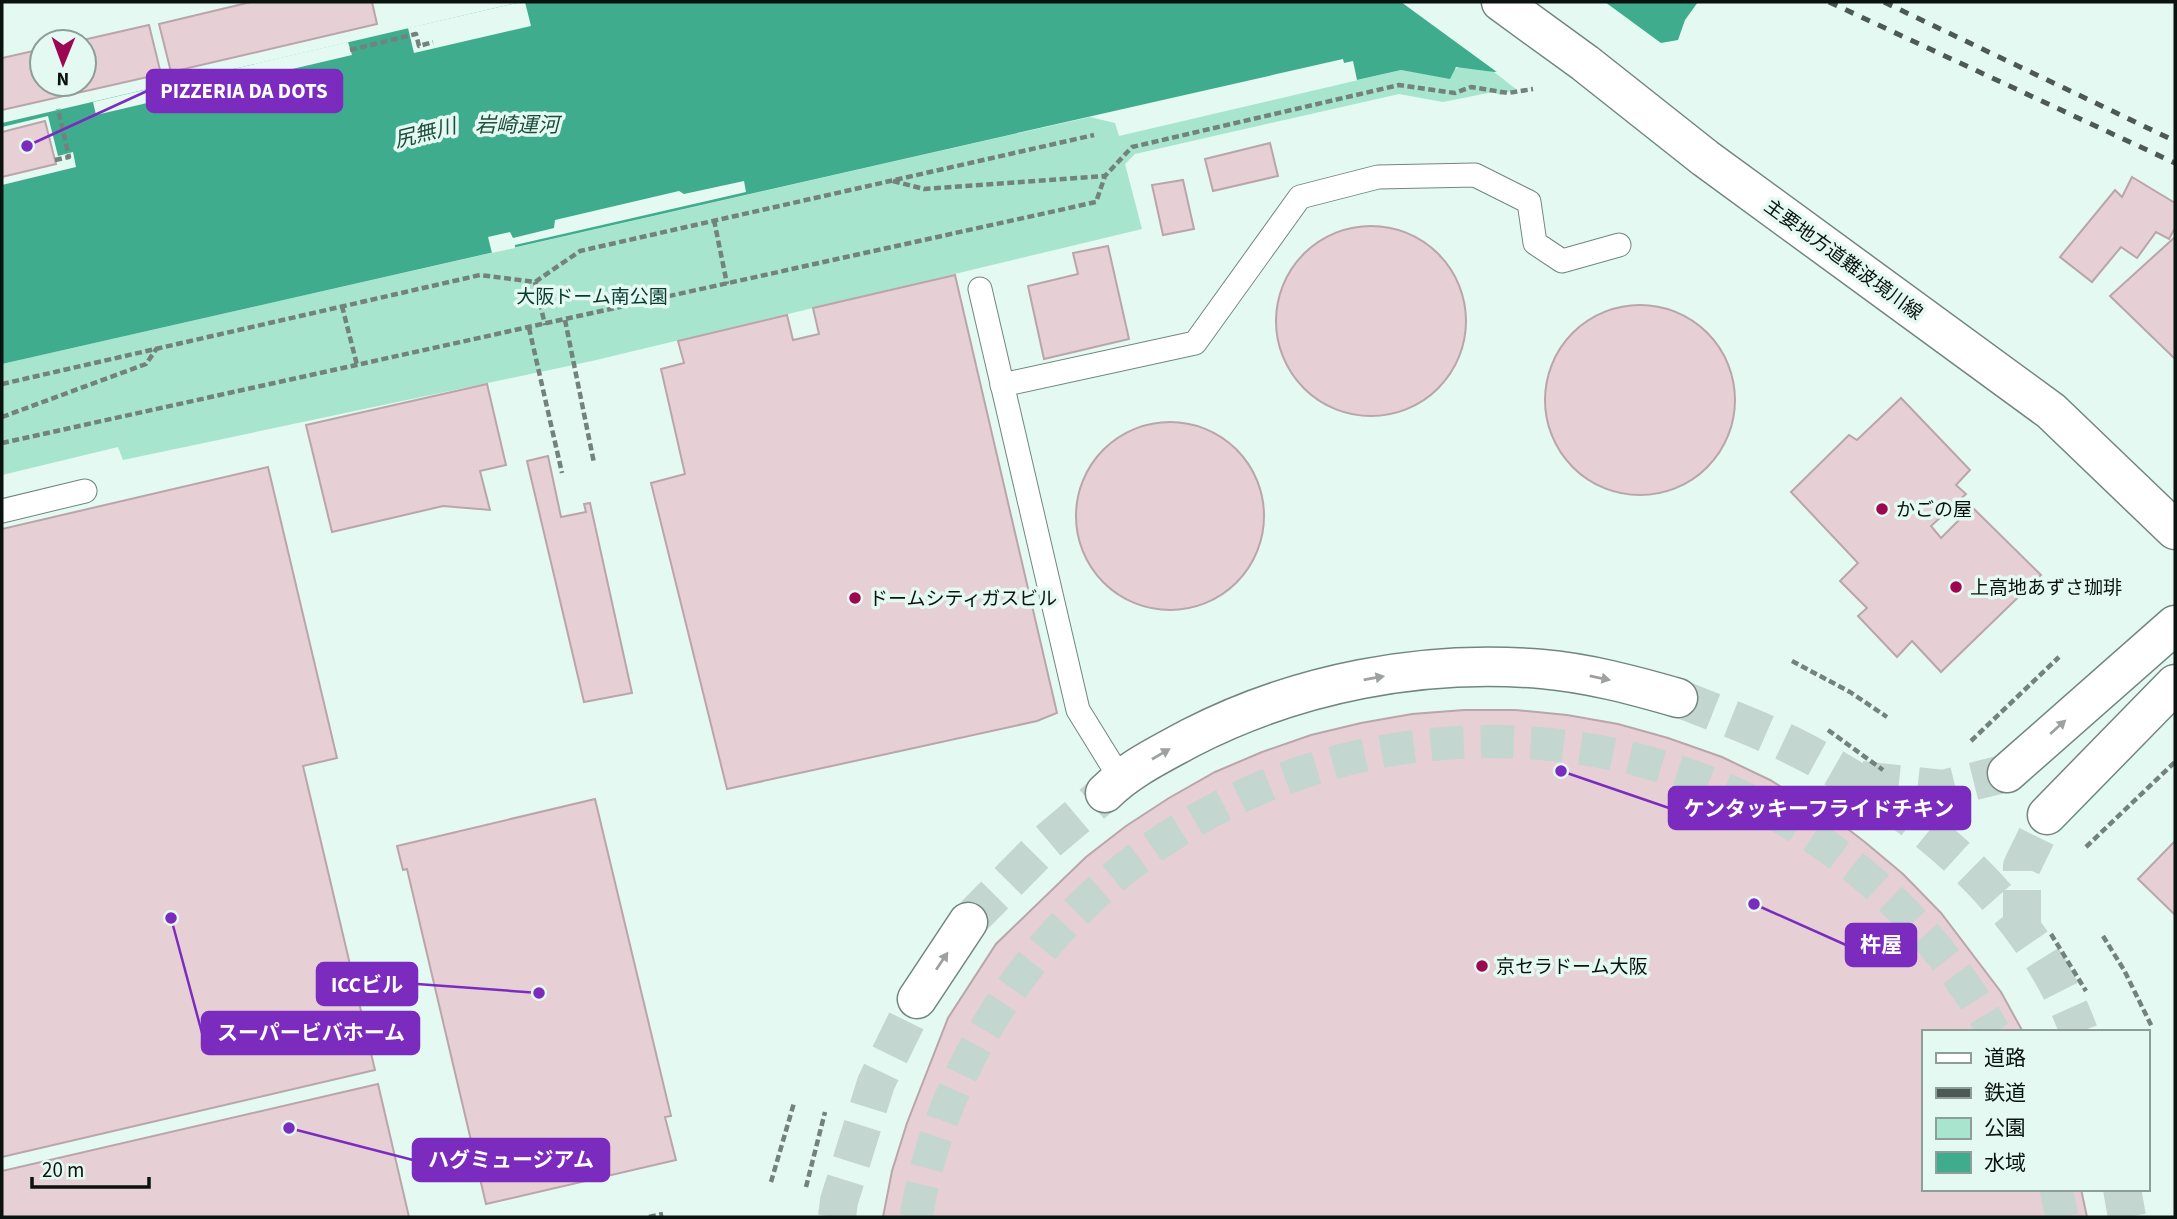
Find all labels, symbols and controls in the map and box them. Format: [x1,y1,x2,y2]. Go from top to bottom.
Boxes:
north arrow [28,28,98,98]
text: N [56,65,69,92]
callout: PIZZERIA DA DOTS [147,70,342,112]
text: PIZZERIA DA DOTS [160,76,328,106]
water label: 尻無川 [391,110,461,155]
water label: 岩崎運河 [475,110,563,140]
street label: 主要地方道難波境川線 [1758,193,1928,327]
park label: 大阪ドーム南公園 [516,284,668,311]
place label: かごの屋 [1896,497,1972,524]
marker: かごの屋 [1874,501,1890,517]
place label: 上高地あずさ珈琲 [1970,575,2122,602]
marker: 上高地あずさ珈琲 [1948,579,1964,595]
place label: ドームシティガスビル [869,586,1057,613]
marker: ドームシティガスビル [847,590,863,606]
one-way arrow [1363,672,1385,683]
one-way arrow [1589,673,1611,684]
one-way arrow [2049,720,2066,736]
one-way arrow [1152,748,1171,760]
callout: ケンタッキーフライドチキン [1669,787,1970,829]
text: ケンタッキーフライドチキン [1684,794,1954,824]
callout: 杵屋 [1846,924,1916,966]
text: 杵屋 [1860,930,1902,960]
one-way arrow [936,951,949,971]
place label: 京セラドーム大阪 [1496,954,1647,981]
marker: 京セラドーム大阪 [1474,958,1490,974]
callout: ICCビル [317,963,417,1005]
text: ICCビル [331,970,403,1000]
callout: スーパービバホーム [202,1012,419,1054]
text: スーパービバホーム [217,1018,405,1048]
legend [1922,1030,2149,1191]
text: 道路 [1984,1043,2026,1073]
text: 鉄道 [1984,1078,2026,1108]
text: 公園 [1984,1113,2026,1143]
callout: ハグミュージアム [413,1139,609,1181]
text: ハグミュージアム [428,1145,594,1175]
scale bar [32,1146,149,1190]
text: 水域 [1984,1148,2026,1178]
text: 20 m [42,1155,84,1185]

